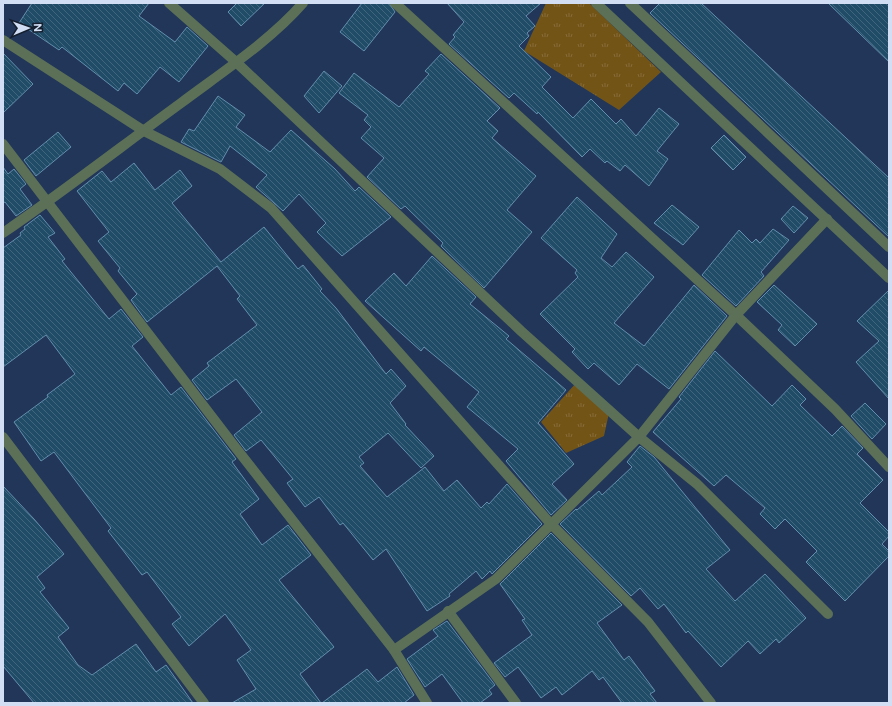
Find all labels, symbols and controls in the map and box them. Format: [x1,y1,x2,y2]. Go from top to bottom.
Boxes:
north arrow [8,8,48,48]
text: N [31,23,44,32]

